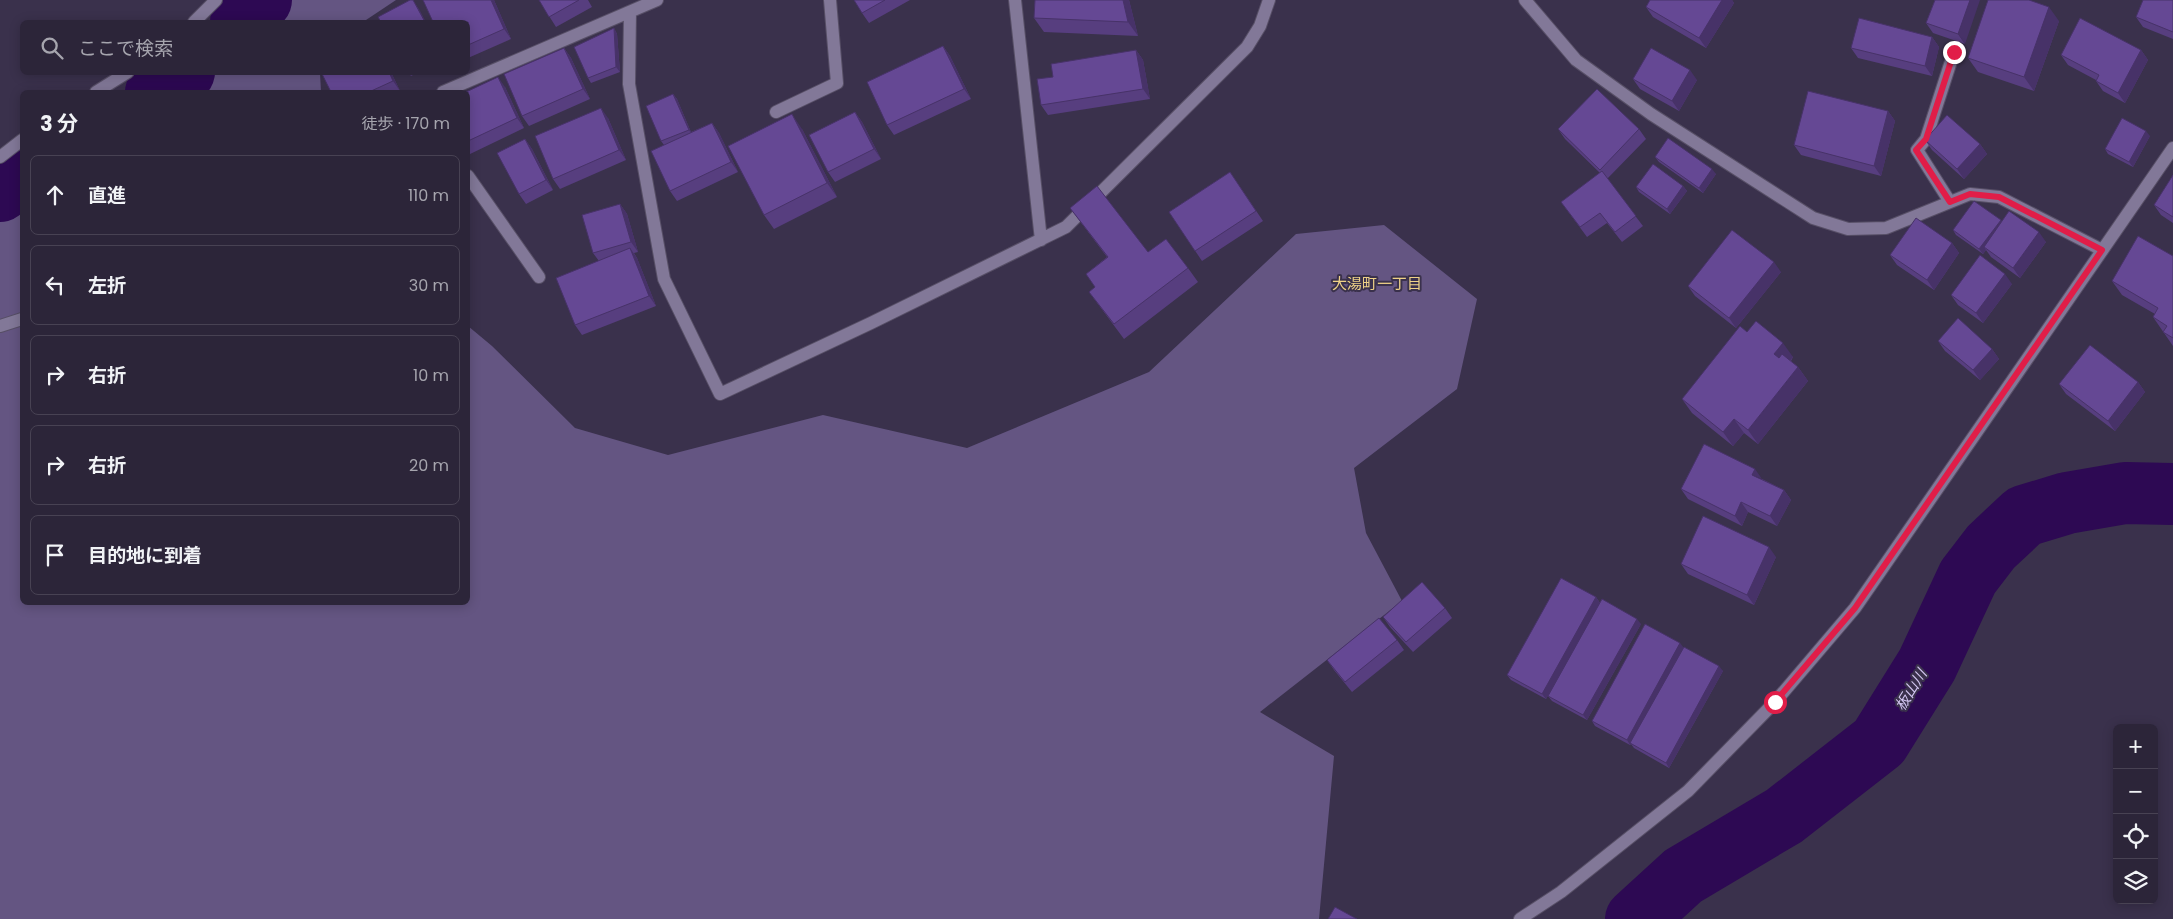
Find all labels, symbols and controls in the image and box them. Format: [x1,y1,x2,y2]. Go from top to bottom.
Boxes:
search box [20,20,470,75]
icon: search [38,34,66,62]
text: ここで検索 [78,35,173,62]
route end [1943,41,1966,64]
text: 3 分 [40,109,78,138]
text: 徒歩 · 170 m [361,112,450,135]
icon: ahead [41,181,69,209]
text: 直進 [88,182,126,209]
text: 110 m [408,184,449,207]
icon: left [41,271,69,299]
text: 左折 [88,272,126,299]
district label: 大湯町一丁目 [1332,273,1422,294]
text: 30 m [409,274,449,297]
icon: right [41,361,69,389]
text: 右折 [88,362,126,389]
text: 10 m [413,364,449,387]
icon: right [41,451,69,479]
text: 右折 [88,452,126,479]
text: 20 m [409,454,449,477]
icon: arrive [41,541,69,569]
text: 目的地に到着 [88,542,202,569]
water label: 板山川 [1890,663,1932,714]
route start [1764,691,1787,714]
map controls [2113,724,2158,904]
button: + [2113,724,2158,769]
button: − [2113,769,2158,814]
button: locate [2113,814,2158,859]
button: layers [2113,859,2158,904]

